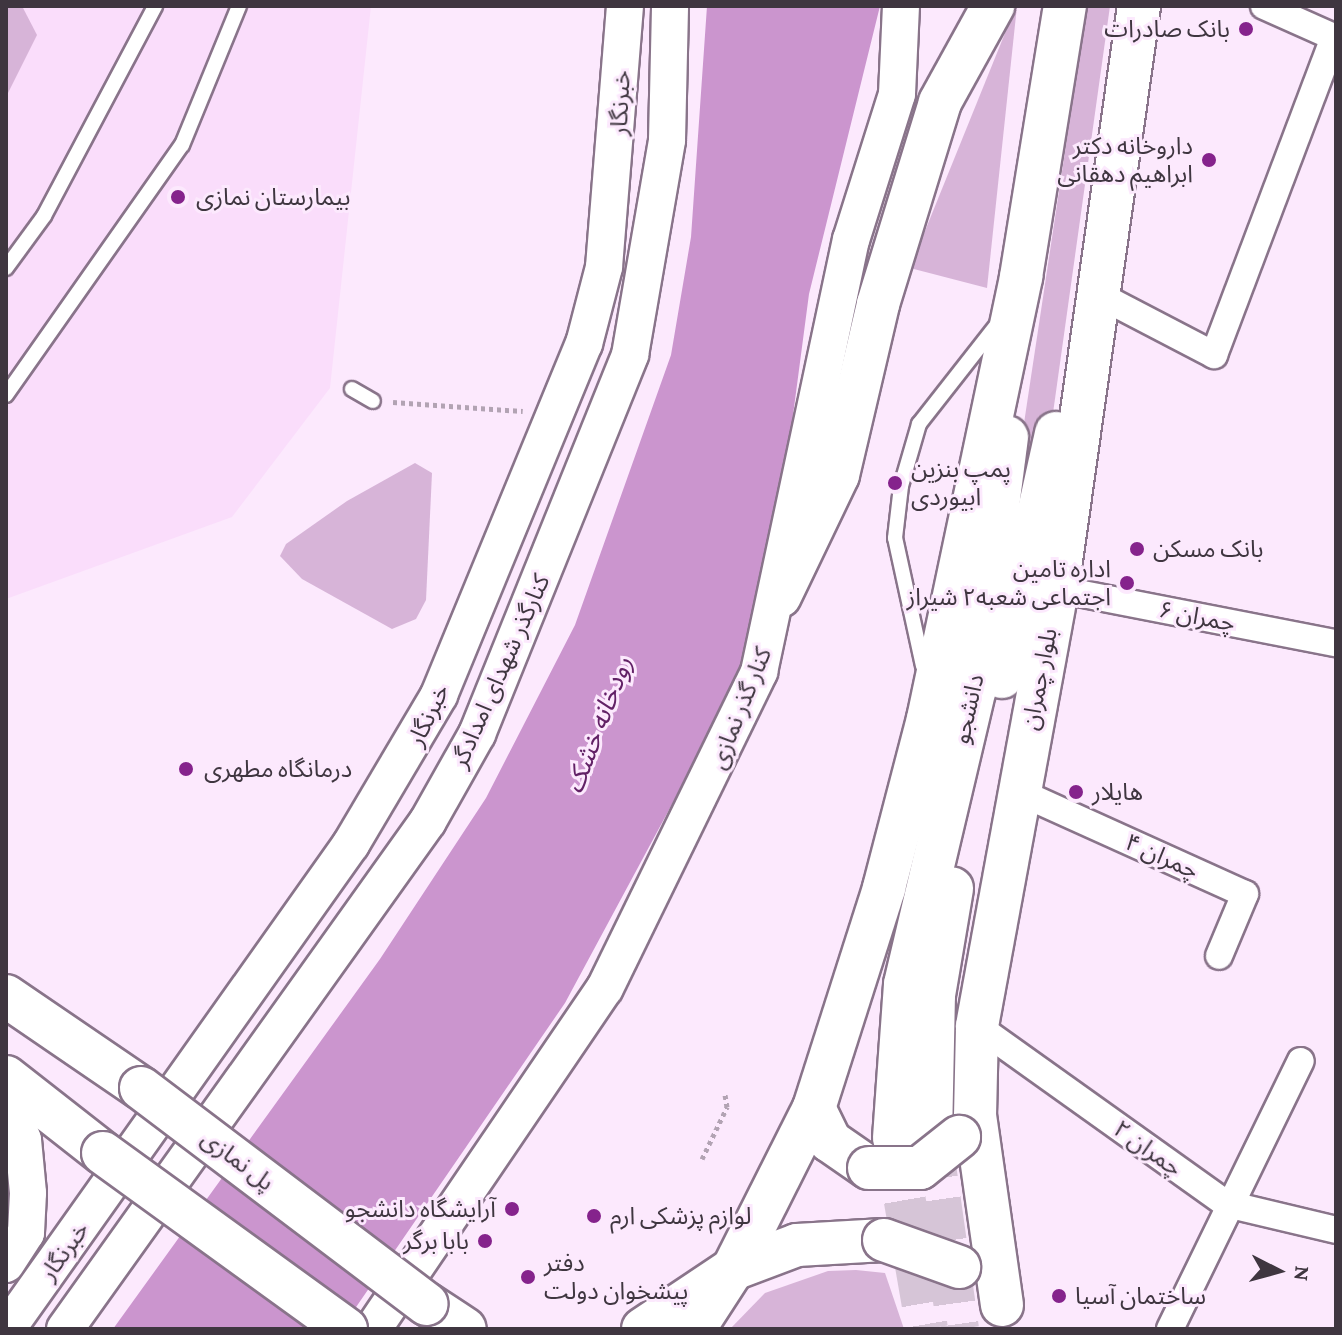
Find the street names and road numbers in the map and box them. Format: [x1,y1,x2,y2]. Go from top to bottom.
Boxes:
street label: خبرنگار [604,69,636,137]
street label: کنارگذر شهدای امدادگر [444,570,556,772]
street label: ۶ چمران [1156,594,1238,638]
street label: بلوار چمران [1015,626,1063,732]
street label: کنار گذر نمازی [703,643,777,773]
street label: دانشجو [946,671,990,747]
street label: خبرنگار [401,679,455,751]
street label: ۴ چمران [1121,827,1203,885]
street label: ۲ چمران [1108,1114,1188,1182]
street label: پل نمازی [196,1123,280,1197]
street label: خبرنگار [33,1216,95,1286]

